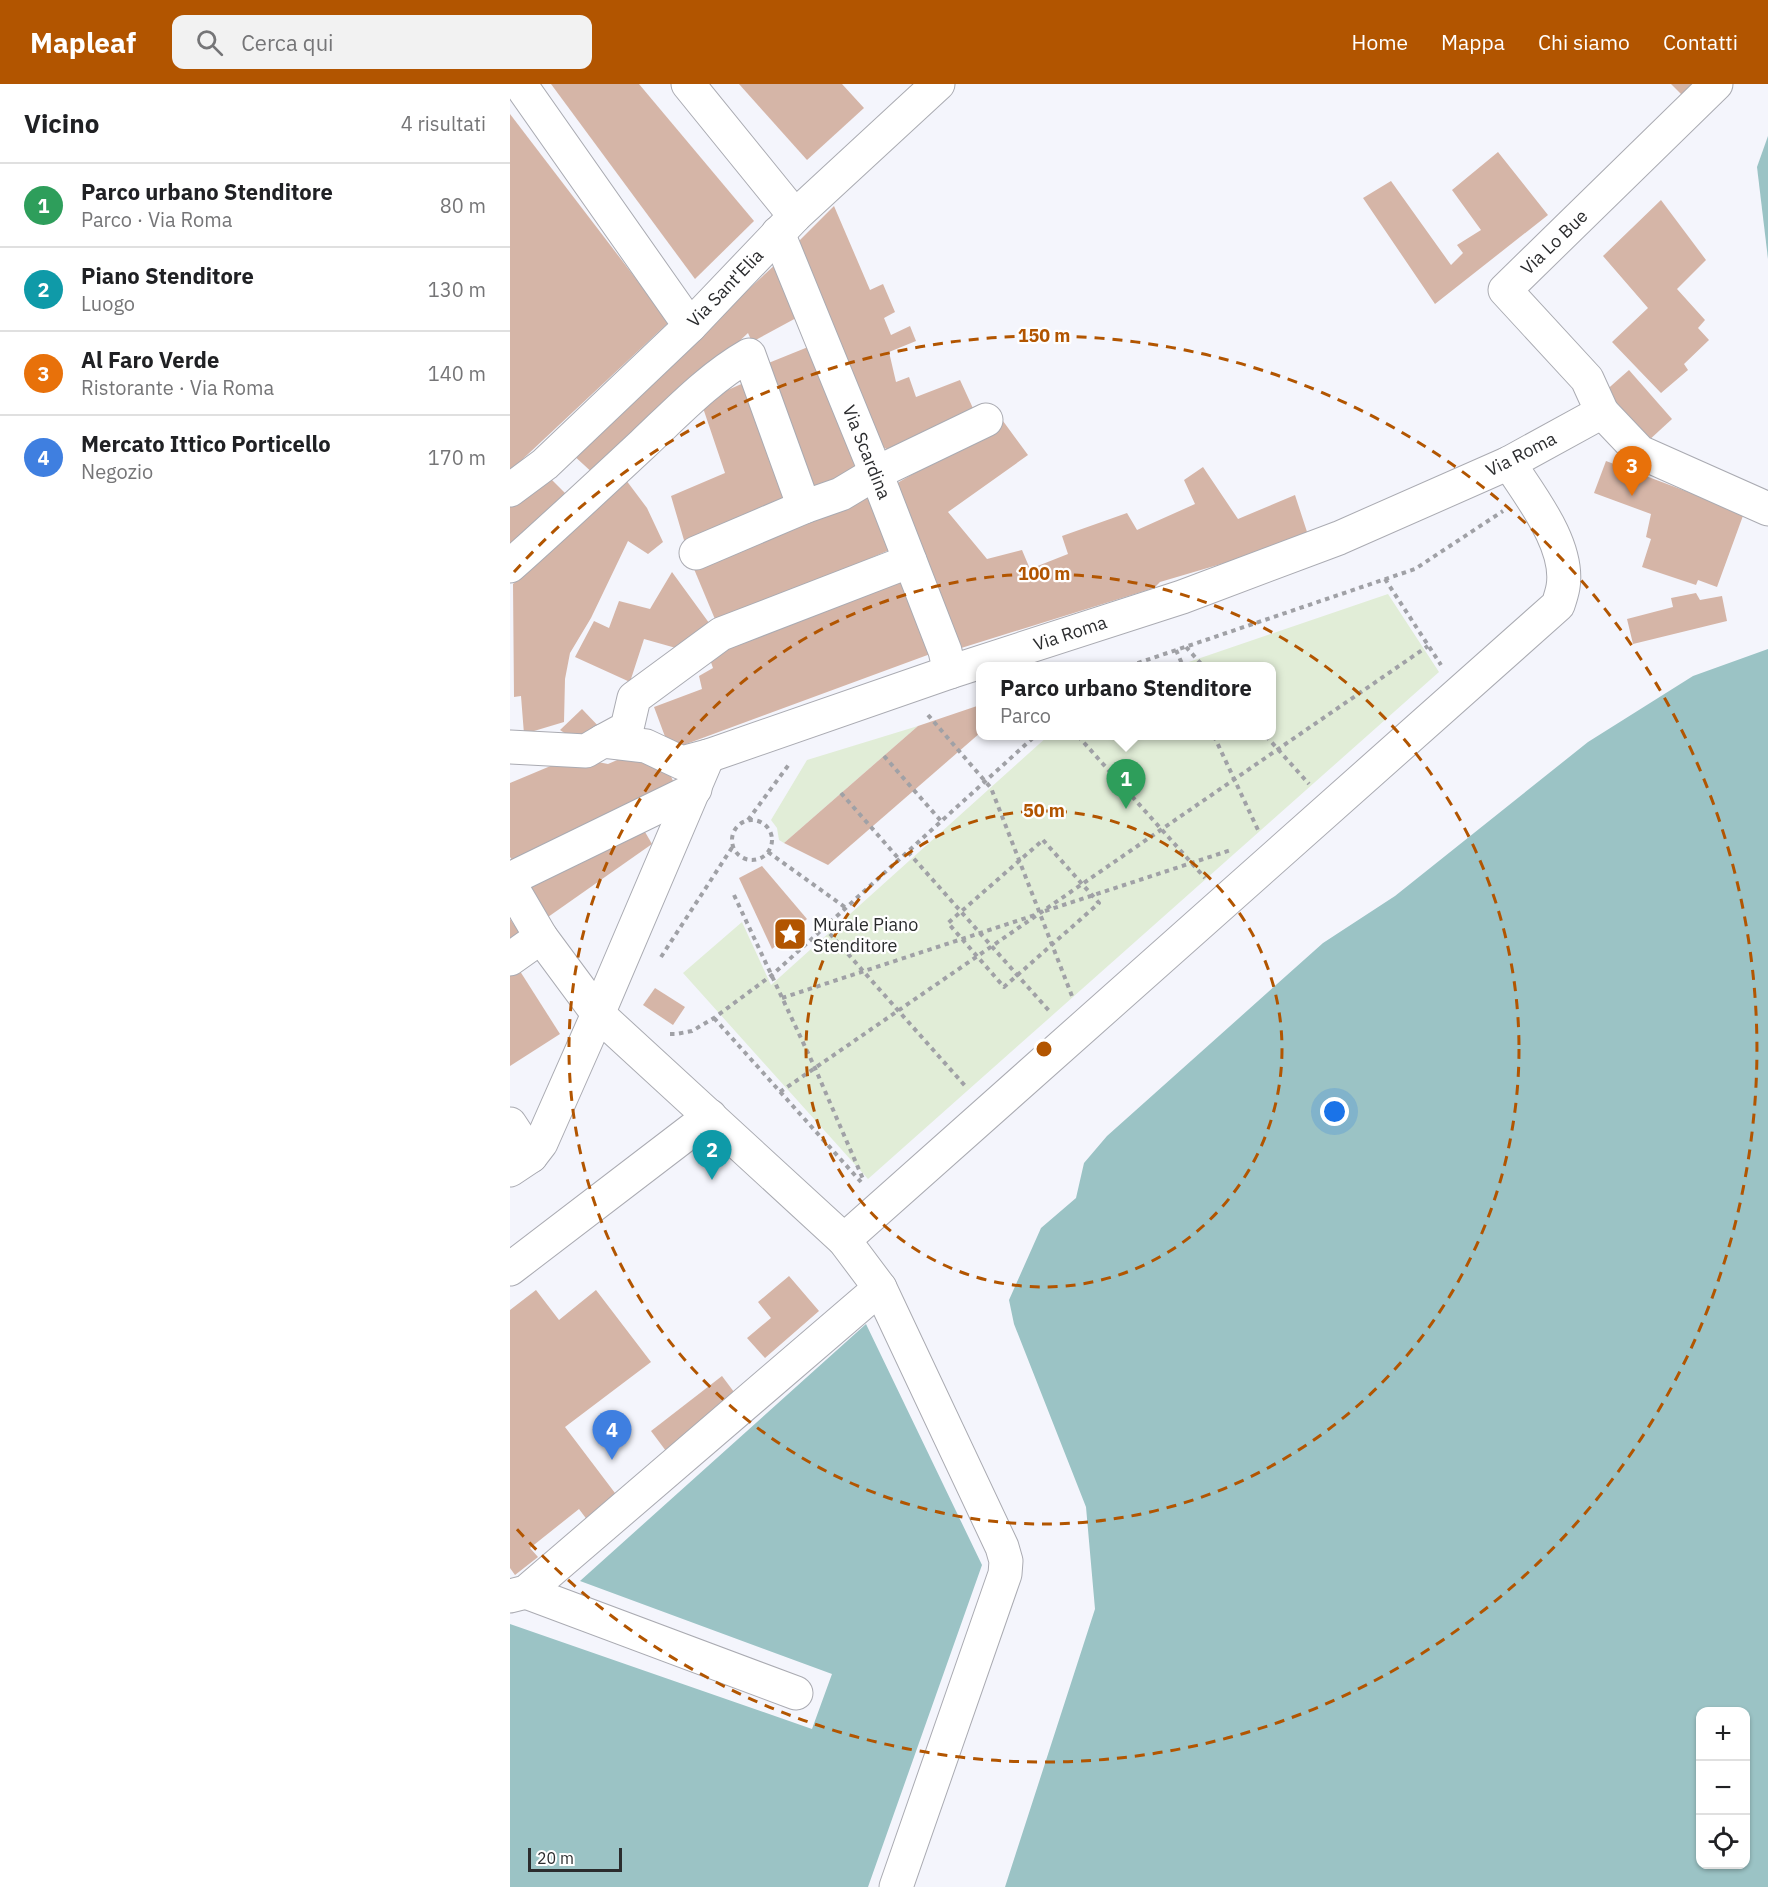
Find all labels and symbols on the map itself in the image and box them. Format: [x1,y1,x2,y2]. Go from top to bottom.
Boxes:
street label: Via Lo Bue [1516,204,1592,280]
street label: Via Sant'Elia [682,244,768,332]
text: 150 m [1018,324,1070,347]
street label: Via Scardina [838,401,896,503]
street label: Via Roma [1482,426,1560,481]
pin: 3 [1612,446,1652,496]
text: 100 m [1018,562,1070,585]
street label: Via Roma [1030,610,1110,656]
pin: 1 [1106,760,1146,809]
text: 50 m [1023,799,1065,822]
place label: Murale Piano Stenditore [813,913,918,957]
place icon: Murale Piano Stenditore [772,916,808,952]
centre of rings [1034,1039,1054,1059]
your location [1320,1097,1349,1126]
pin: 2 [692,1130,732,1180]
pin: 4 [592,1410,632,1460]
scale bar [528,1845,622,1872]

